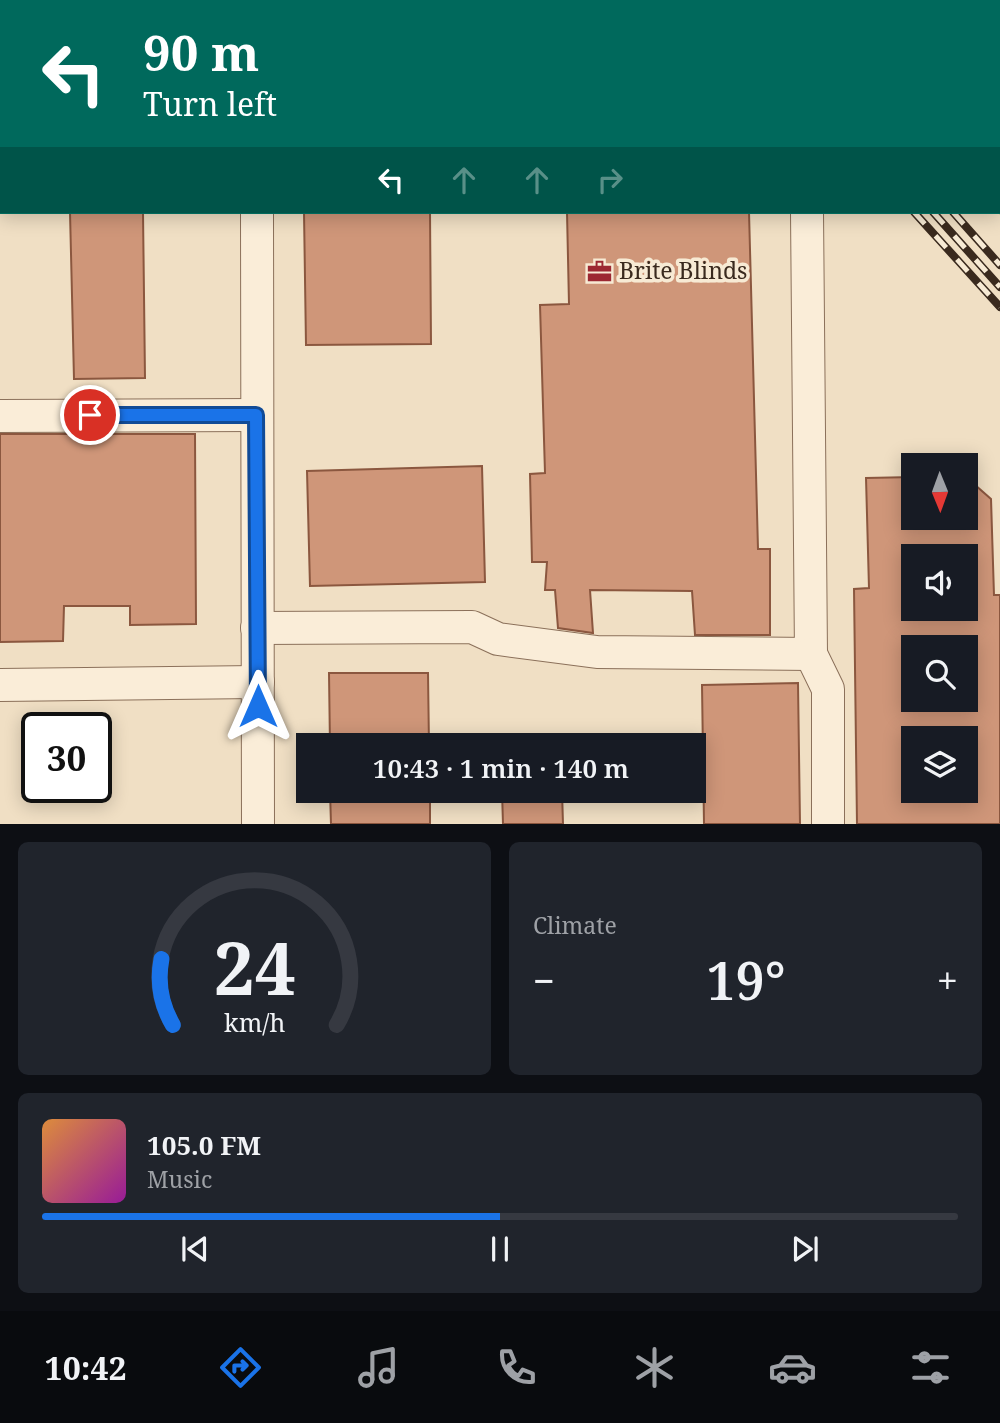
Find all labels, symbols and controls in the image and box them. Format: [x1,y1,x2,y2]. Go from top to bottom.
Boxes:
text: 90 m [143,19,259,85]
icon: left [28,28,119,119]
text: Turn left [143,82,277,125]
icon: left [372,161,410,199]
icon: ahead [445,161,483,199]
icon: ahead [518,161,556,199]
icon: right [591,161,629,199]
place label: Brite Blinds [619,254,747,286]
office icon: Brite Blinds [585,257,613,285]
pin [60,385,120,445]
icon: arrive [71,396,109,434]
north arrow [901,453,978,530]
map controls [901,453,978,803]
button: sound [901,544,978,621]
button: search [901,635,978,712]
position arrow [221,669,295,743]
speed limit sign: 30 [21,712,112,803]
button: layers [901,726,978,803]
text: 10:43 · 1 min · 140 m [373,750,629,786]
text: Climate [533,909,617,941]
text: 24 [213,917,296,1016]
text: 19° [706,944,786,1015]
text: − [533,954,555,1006]
text: + [937,954,958,1006]
text: km/h [224,1004,285,1038]
text: 105.0 FM [147,1127,261,1163]
text: Music [147,1163,212,1195]
icon: previous [176,1230,214,1268]
icon: pause [481,1230,519,1268]
icon: next [786,1230,824,1268]
icon: directions [216,1343,265,1392]
icon: music [354,1343,403,1392]
icon: phone [492,1343,541,1392]
icon: climate [630,1343,679,1392]
icon: car [768,1343,817,1392]
icon: filters [906,1343,955,1392]
text: 10:42 [45,1346,127,1389]

